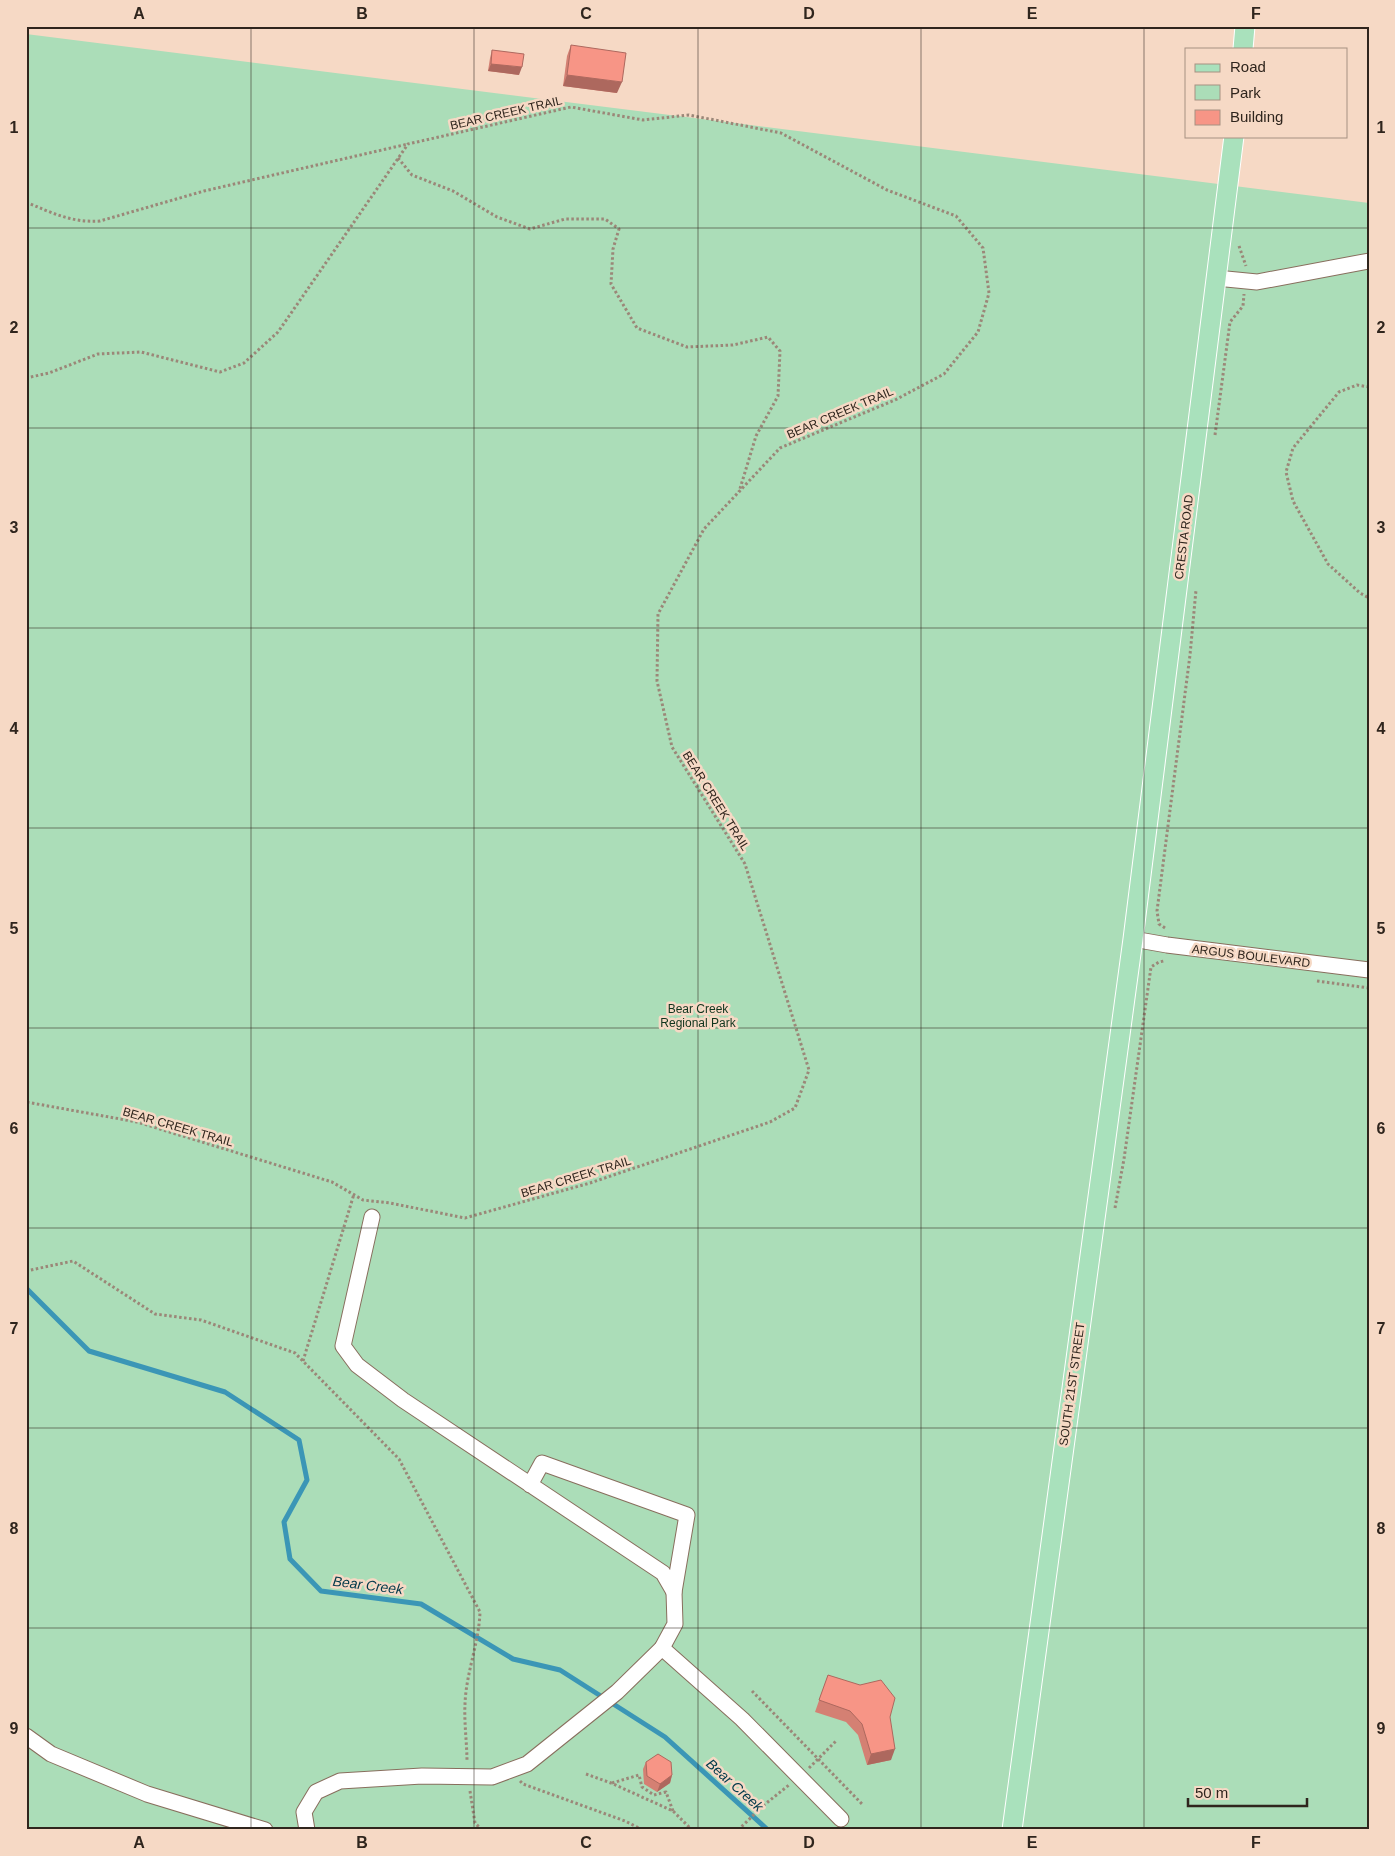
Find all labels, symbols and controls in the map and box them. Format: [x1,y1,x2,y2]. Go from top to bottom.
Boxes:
text: A [133,5,145,22]
text: B [356,5,368,22]
text: C [580,5,592,22]
text: D [803,5,815,22]
text: E [1027,5,1038,22]
text: F [1251,5,1261,22]
legend [1185,48,1348,138]
text: Road [1230,58,1266,75]
text: Park [1230,84,1261,101]
street label: BEAR CREEK TRAIL [449,93,564,133]
text: Building [1230,108,1283,125]
text: 1 [10,119,19,136]
text: 1 [1377,119,1386,136]
text: 2 [10,319,19,336]
text: 2 [1377,319,1386,336]
street label: BEAR CREEK TRAIL [785,384,896,442]
street label: CRESTA ROAD [1172,494,1196,580]
text: 3 [10,519,19,536]
text: 3 [1377,519,1386,536]
text: 4 [10,720,19,737]
text: 4 [1377,720,1386,737]
street label: BEAR CREEK TRAIL [680,749,752,854]
text: 5 [10,920,19,937]
text: 5 [1377,920,1386,937]
street label: ARGUS BOULEVARD [1191,942,1311,970]
park label: Bear Creek Regional Park [660,1002,737,1030]
street label: BEAR CREEK TRAIL [121,1104,235,1150]
text: 6 [10,1120,19,1137]
text: 6 [1377,1120,1386,1137]
street label: BEAR CREEK TRAIL [519,1153,633,1200]
text: 7 [10,1320,19,1337]
text: 7 [1377,1320,1386,1337]
street label: SOUTH 21ST STREET [1056,1321,1088,1447]
text: 8 [10,1520,19,1537]
text: 8 [1377,1520,1386,1537]
water label: Bear Creek [332,1573,405,1597]
text: 9 [10,1720,19,1737]
text: 9 [1377,1720,1386,1737]
water label: Bear Creek [703,1755,767,1815]
scale bar [1188,1776,1306,1808]
text: 50 m [1195,1784,1228,1801]
text: A [133,1834,145,1851]
text: B [356,1834,368,1851]
text: C [580,1834,592,1851]
text: D [803,1834,815,1851]
text: E [1027,1834,1038,1851]
text: F [1251,1834,1261,1851]

